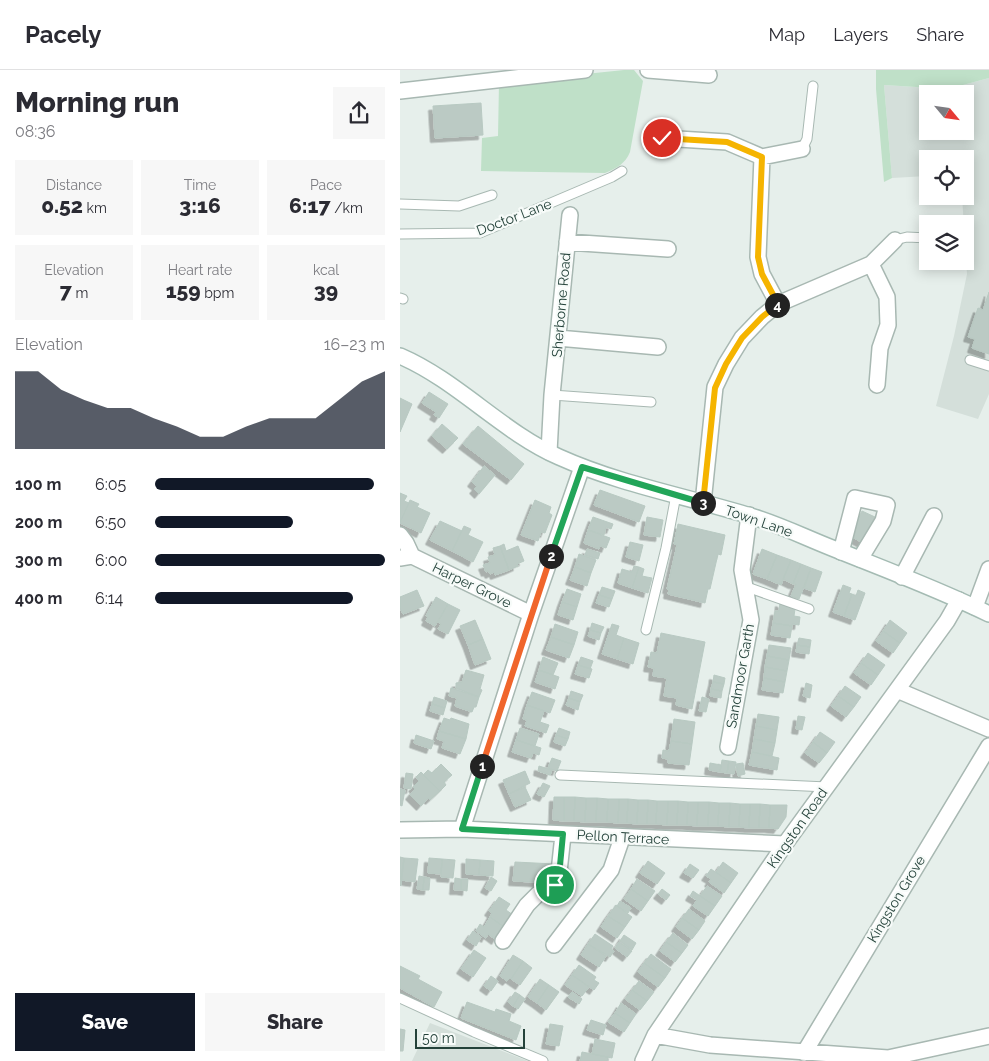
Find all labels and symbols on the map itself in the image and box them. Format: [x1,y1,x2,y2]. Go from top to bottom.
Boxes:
north arrow [919,85,974,140]
pin [641,117,683,159]
street label: Doctor Lane [474,195,554,239]
street label: Sherborne Road [548,252,574,358]
pin: 4 [764,292,790,318]
pin: 3 [690,490,716,516]
street label: Town Lane [723,502,795,540]
pin: 2 [538,544,564,568]
street label: Harper Grove [430,559,514,611]
street label: Sandmoor Garth [723,622,757,730]
pin: 1 [470,754,494,778]
street label: Kingston Road [764,785,830,871]
street label: Pellon Terrace [576,827,670,847]
street label: Kingston Grove [864,853,928,945]
pin [534,864,576,906]
scale bar [415,1026,525,1049]

